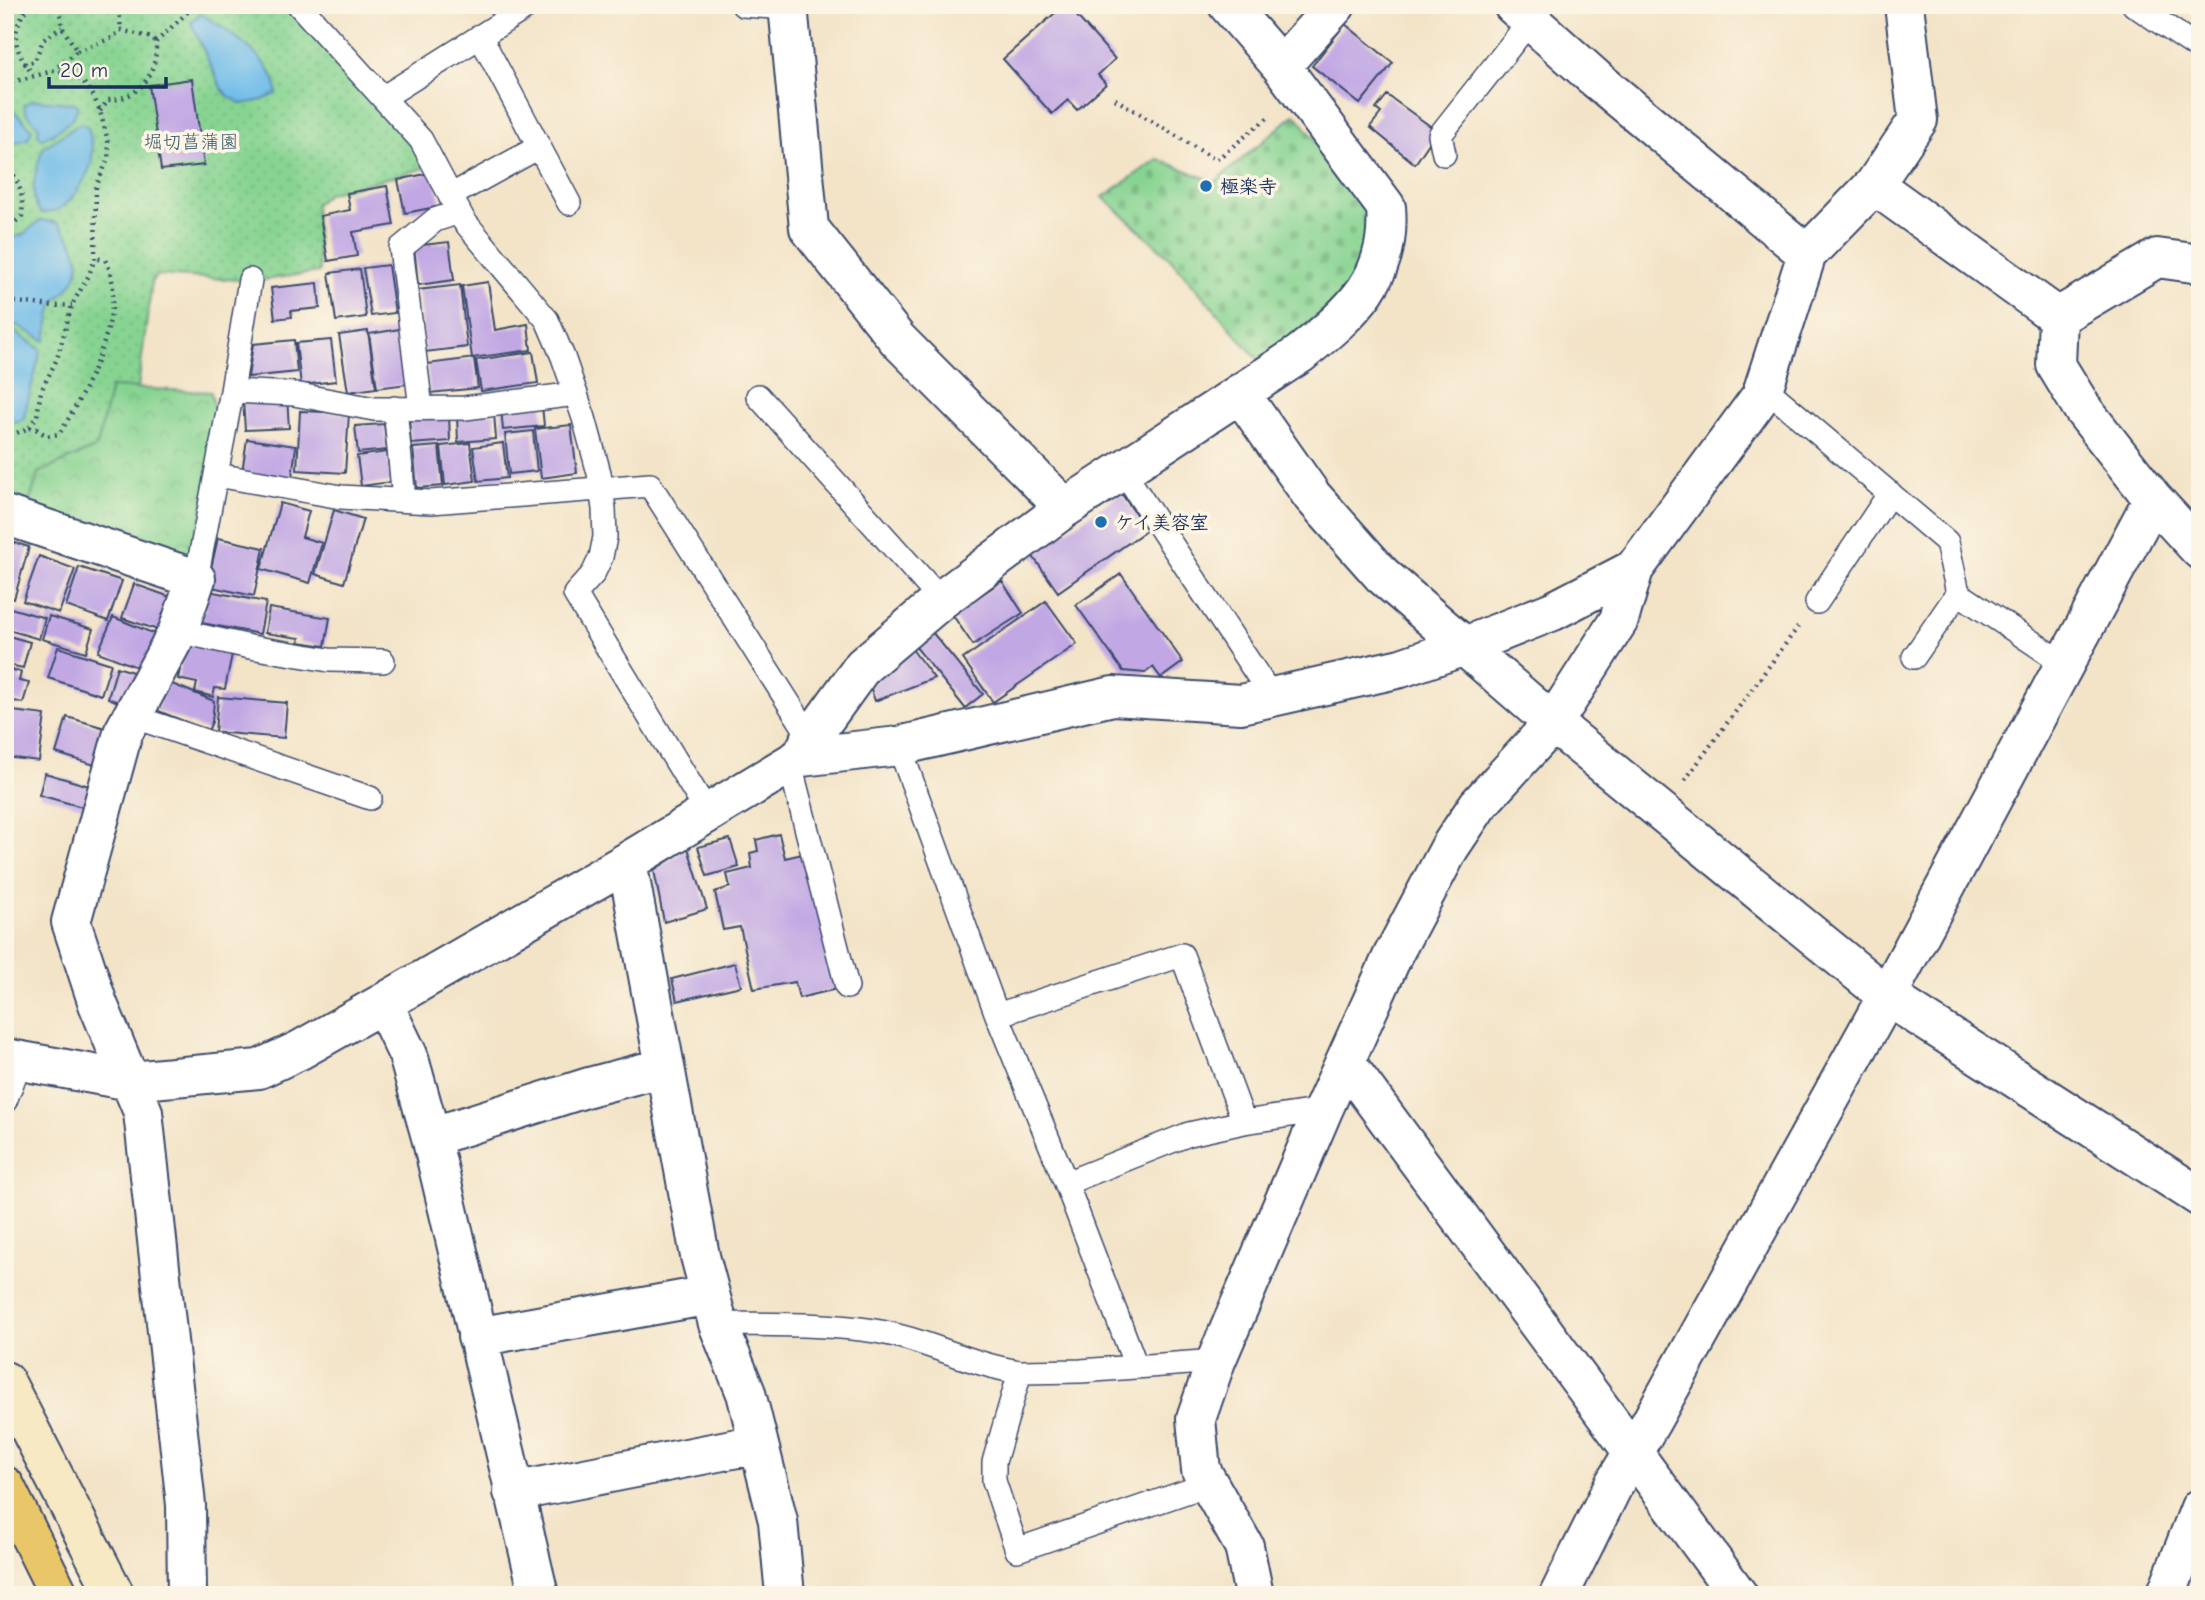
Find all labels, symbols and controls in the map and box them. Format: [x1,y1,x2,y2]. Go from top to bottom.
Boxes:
scale bar [49,46,166,90]
text: 20 m [60,58,108,82]
park label: 堀切菖蒲園 [143,131,239,153]
place label: 極楽寺 [1220,176,1277,198]
marker: 極楽寺 [1198,178,1214,194]
place label: ケイ美容室 [1115,512,1209,534]
marker: ケイ美容室 [1093,514,1109,530]

